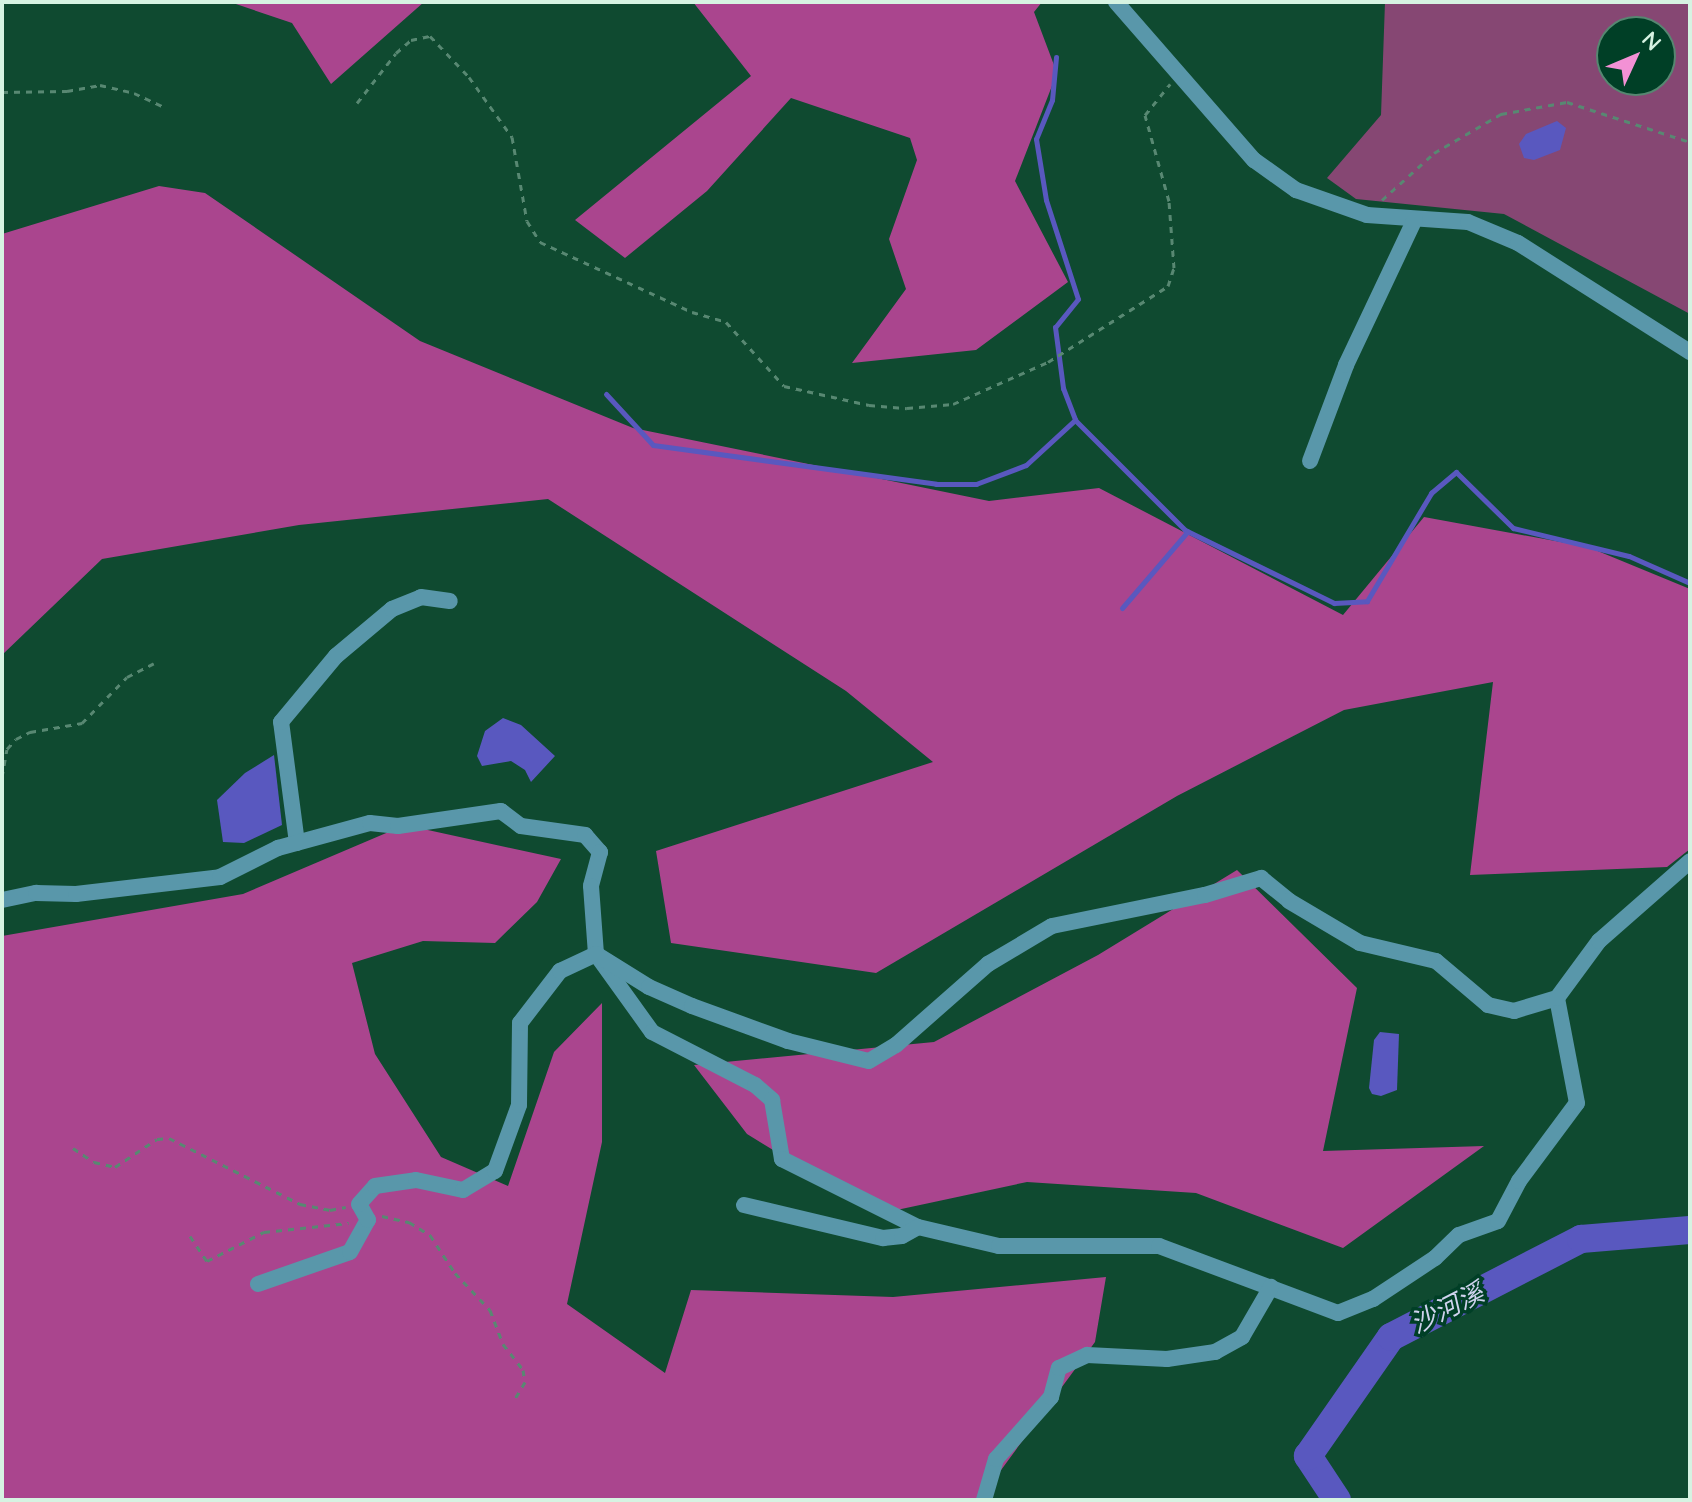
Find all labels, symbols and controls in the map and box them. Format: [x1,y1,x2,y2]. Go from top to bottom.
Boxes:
north arrow [1596,16,1676,96]
text: N [1636,25,1668,56]
water label: 沙河溪 [1405,1276,1489,1340]

